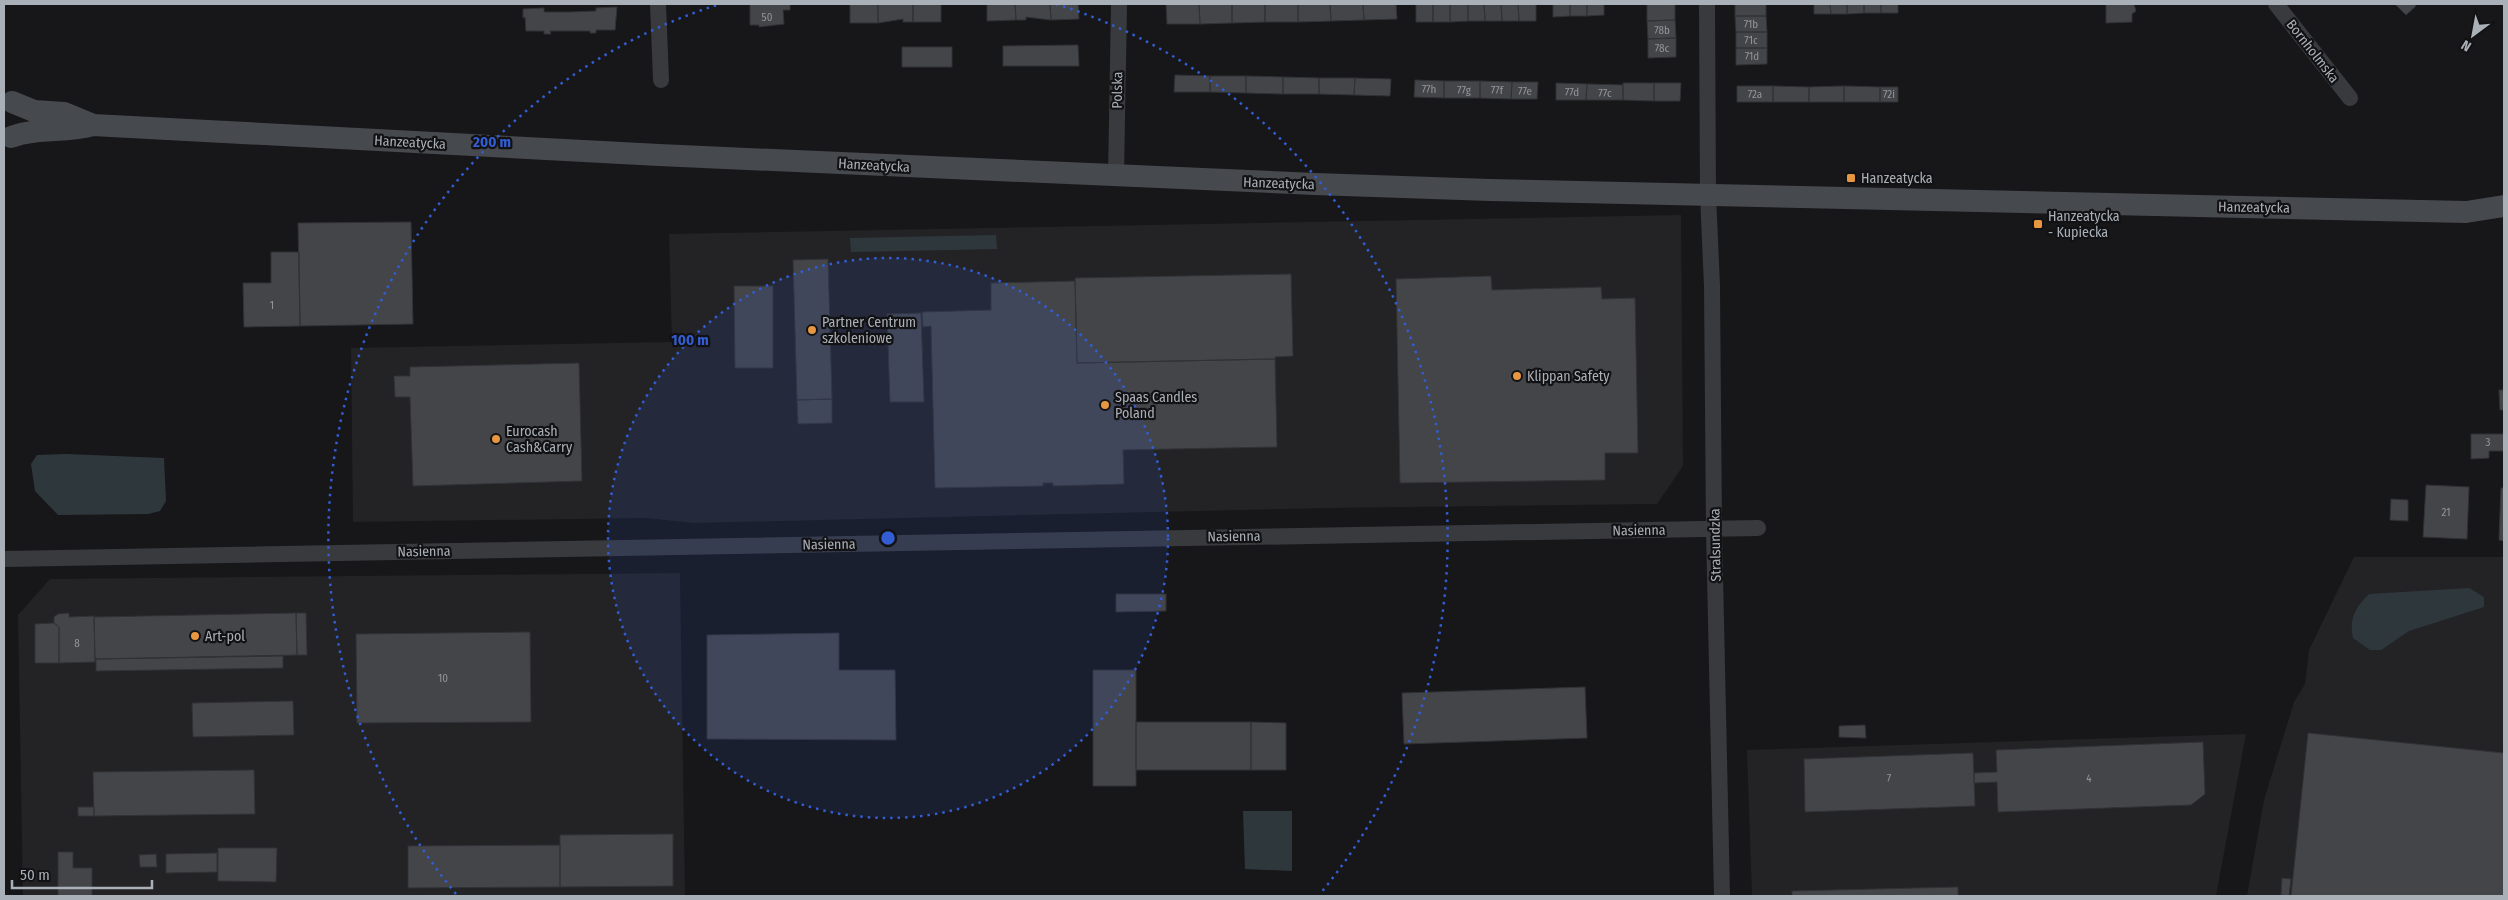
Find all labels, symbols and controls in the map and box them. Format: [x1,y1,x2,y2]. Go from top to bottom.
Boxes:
north arrow [2448,10,2498,60]
house number: 50 [762,11,773,24]
street label: Bornholmska [2283,16,2343,86]
house number: 71b [1744,18,1758,31]
house number: 78b [1654,24,1670,37]
house number: 71c [1744,34,1758,47]
text: N [2458,36,2474,55]
house number: 78c [1655,42,1670,55]
house number: 71d [1745,50,1759,63]
street label: Polska [1109,71,1126,109]
house number: 77h [1422,83,1436,96]
house number: 77g [1457,84,1472,97]
house number: 77f [1491,84,1504,97]
house number: 77e [1518,85,1532,98]
house number: 77d [1565,86,1579,99]
house number: 77c [1598,87,1612,100]
house number: 72a [1748,88,1762,101]
house number: 72i [1883,88,1895,101]
street label: Hanzeatycka [374,132,446,153]
text: 200 m [472,133,511,151]
street label: Hanzeatycka [838,155,910,176]
place label: Hanzeatycka [1861,170,1933,187]
marker: Hanzeatycka [1845,172,1857,184]
street label: Hanzeatycka [1243,174,1315,193]
street label: Hanzeatycka [2218,198,2290,217]
place label: Hanzeatycka - Kupiecka [2048,208,2120,241]
marker: Hanzeatycka - Kupiecka [2032,218,2044,230]
house number: 1 [270,299,274,312]
place label: Partner Centrum szkoleniowe [822,314,916,347]
marker: Partner Centrum szkoleniowe [806,324,818,336]
text: 100 m [671,331,709,349]
place label: Klippan Safety [1527,368,1610,385]
marker: Klippan Safety [1511,370,1523,382]
place label: Spaas Candles Poland [1115,389,1197,422]
marker: Spaas Candles Poland [1099,399,1111,411]
place label: Eurocash Cash&Carry [506,423,573,456]
marker: Eurocash Cash&Carry [490,433,502,445]
house number: 3 [2486,436,2491,449]
house number: 21 [2442,506,2450,519]
street label: Stralsundzka [1706,508,1725,582]
street label: Nasienna [1612,522,1666,539]
street label: Nasienna [1207,528,1261,545]
centre of rings [879,529,897,547]
street label: Nasienna [802,536,856,553]
street label: Nasienna [397,543,451,560]
place label: Art-pol [205,628,245,645]
marker: Art-pol [189,630,201,642]
house number: 8 [74,637,80,650]
house number: 10 [438,672,448,685]
house number: 7 [1887,772,1892,785]
house number: 4 [2086,772,2092,785]
scale bar [12,858,152,890]
text: 50 m [20,866,50,884]

